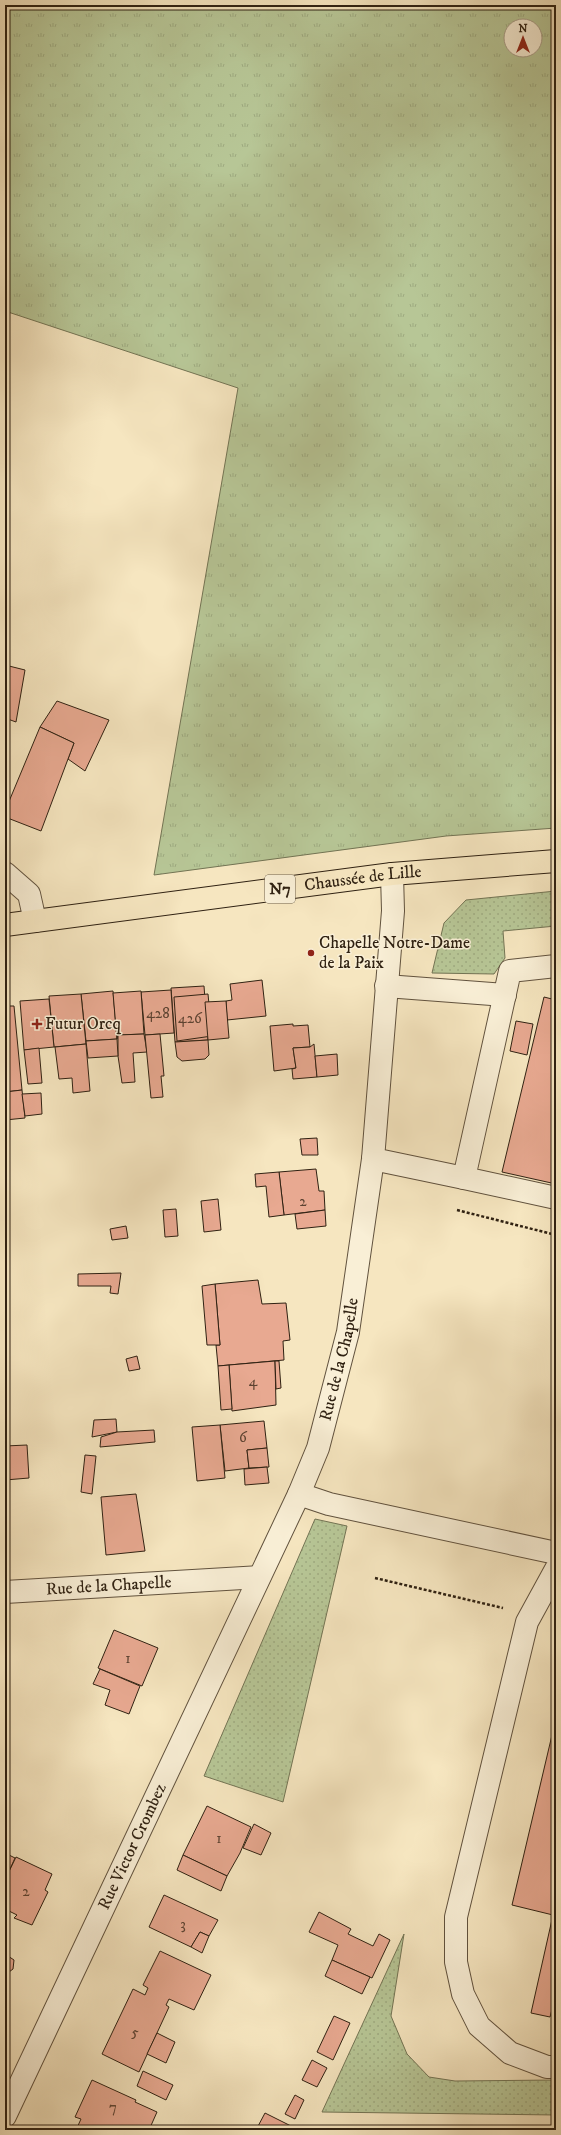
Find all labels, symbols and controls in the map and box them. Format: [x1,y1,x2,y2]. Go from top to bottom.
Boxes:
north arrow [503,18,543,58]
text: N [518,22,528,36]
street label: Chaussée de Lille [303,861,422,896]
road number: N7 [265,875,295,903]
place label: Chapelle Notre-Dame de la Paix [319,932,470,974]
marker: Chapelle Notre-Dame de la Paix [306,948,316,958]
house number: 428 [146,1004,170,1023]
house number: 426 [178,1009,203,1028]
place label: Futur Orcq [45,1013,121,1035]
marker: Futur Orcq [32,1019,42,1029]
house number: 2 [299,1192,307,1211]
street label: Rue de la Chapelle [314,1297,364,1423]
house number: 4 [249,1372,258,1391]
house number: 6 [239,1428,248,1447]
street label: Rue de la Chapelle [45,1571,172,1601]
house number: 1 [125,1649,131,1668]
street label: Rue Victor Crombez [93,1779,172,1913]
house number: 1 [216,1829,222,1848]
house number: 2 [22,1882,30,1901]
house number: 3 [180,1915,186,1934]
house number: 5 [131,2023,139,2042]
house number: 7 [109,2098,117,2117]

